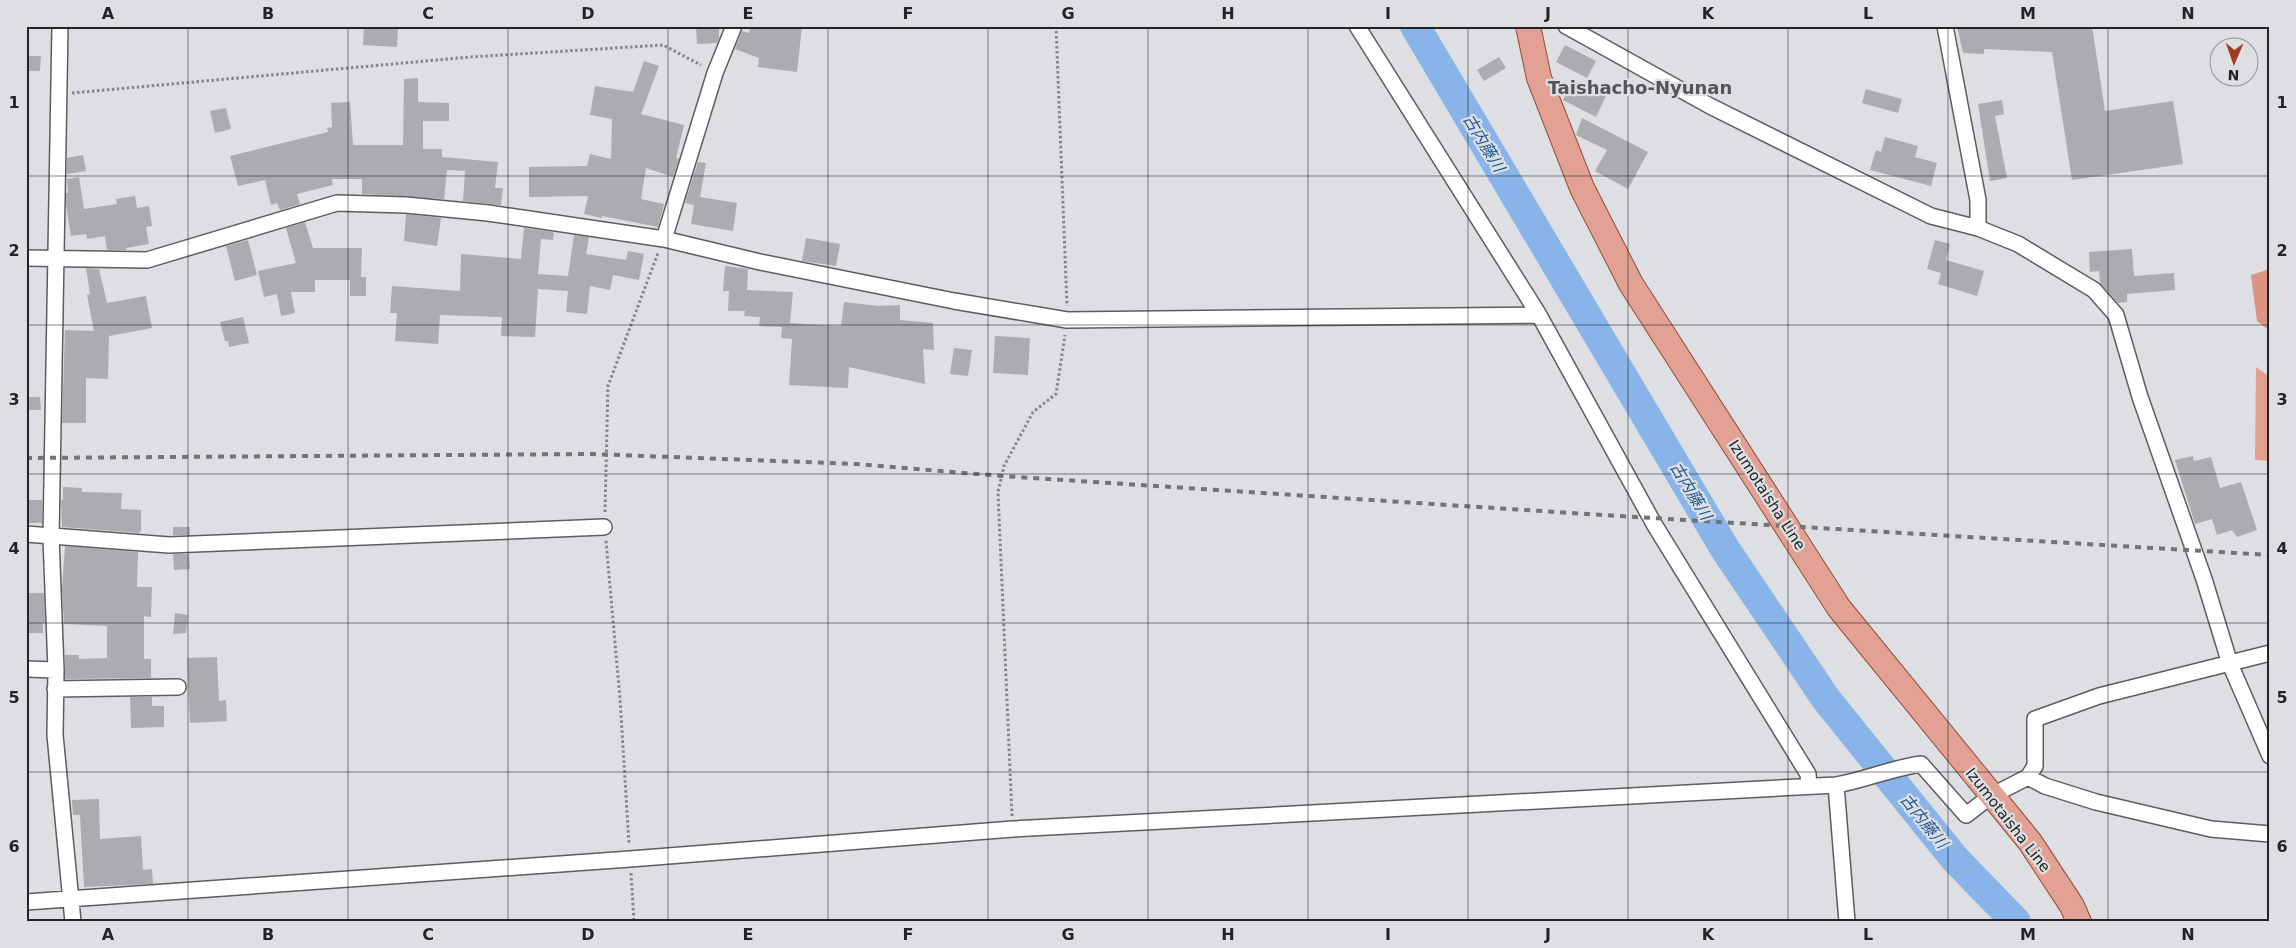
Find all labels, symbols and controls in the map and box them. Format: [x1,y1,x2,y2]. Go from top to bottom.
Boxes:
text: A [102,4,115,23]
text: B [262,4,274,23]
text: C [422,4,434,23]
text: D [581,4,595,23]
text: E [743,4,753,23]
text: F [903,4,913,23]
text: G [1061,4,1075,23]
text: H [1221,4,1235,23]
text: I [1385,4,1391,23]
text: J [1544,4,1551,23]
text: K [1702,4,1715,23]
text: L [1863,4,1873,23]
text: M [2020,4,2036,23]
text: N [2181,4,2195,23]
north arrow [2208,38,2258,88]
text: N [2227,67,2240,83]
district label: Taishacho-Nyunan [1548,77,1732,98]
text: 1 [8,93,20,112]
text: 1 [2276,93,2288,112]
water label: 古内藤川 [1459,111,1510,177]
text: 2 [8,241,20,260]
text: 2 [2276,241,2288,260]
text: 3 [8,390,20,409]
text: 3 [2276,390,2288,409]
street label: Izumotaisha Line [1725,437,1809,553]
water label: 古内藤川 [1666,459,1717,525]
text: 4 [8,539,20,558]
text: 4 [2276,539,2288,558]
text: 5 [8,688,20,707]
text: 5 [2276,688,2288,707]
street label: Izumotaisha Line [1962,764,2054,876]
water label: 古内藤川 [1896,790,1953,853]
text: 6 [8,837,20,856]
text: 6 [2276,837,2288,856]
text: A [102,925,115,944]
text: B [262,925,274,944]
text: C [422,925,434,944]
text: D [581,925,595,944]
text: E [743,925,753,944]
text: F [903,925,913,944]
text: G [1061,925,1075,944]
text: H [1221,925,1235,944]
text: I [1385,925,1391,944]
text: J [1544,925,1551,944]
text: K [1702,925,1715,944]
text: L [1863,925,1873,944]
text: M [2020,925,2036,944]
text: N [2181,925,2195,944]

